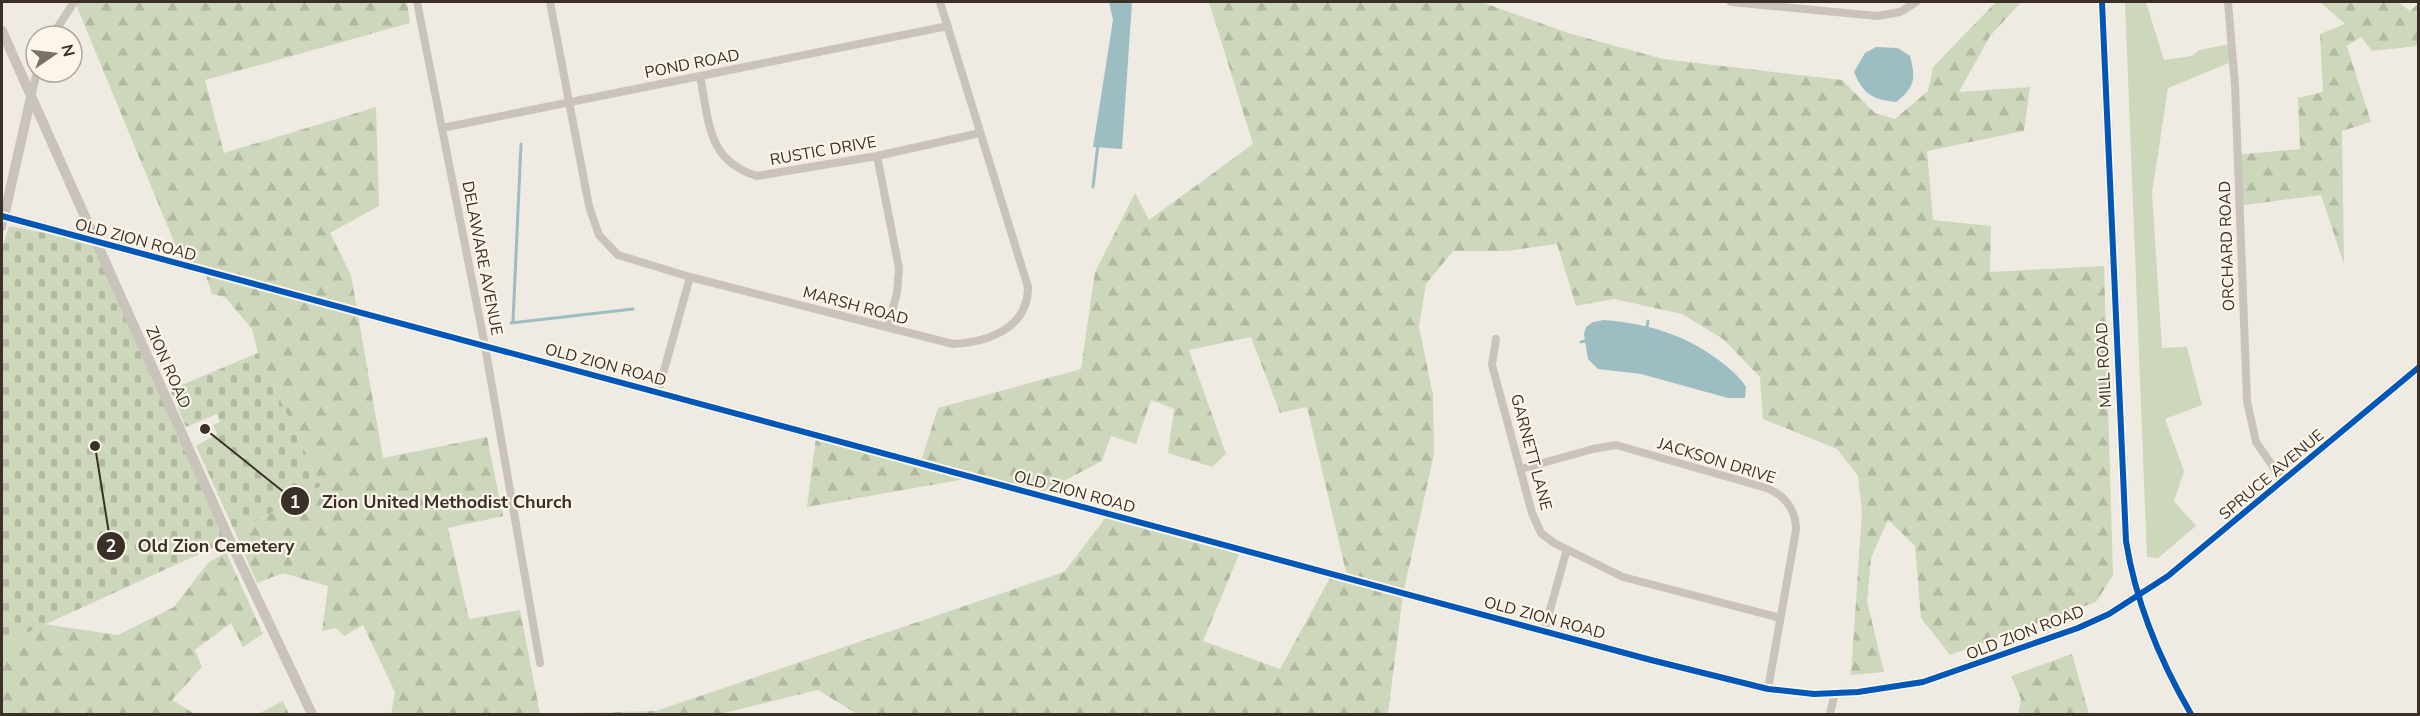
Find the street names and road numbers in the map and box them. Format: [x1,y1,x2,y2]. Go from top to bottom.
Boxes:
street label: POND ROAD [643,44,742,84]
street label: RUSTIC DRIVE [768,131,878,171]
street label: DELAWARE AVENUE [456,179,508,337]
street label: ORCHARD ROAD [2214,180,2240,312]
street label: OLD ZION ROAD [73,213,199,267]
street label: MARSH ROAD [801,281,911,331]
street label: MILL ROAD [2091,322,2117,408]
street label: ZION ROAD [140,323,196,412]
street label: OLD ZION ROAD [543,338,669,392]
street label: GARNETT LANE [1505,392,1557,513]
street label: SPRUCE AVENUE [2215,424,2329,525]
street label: JACKSON DRIVE [1654,432,1778,489]
street label: OLD ZION ROAD [1012,465,1138,519]
street label: OLD ZION ROAD [1482,591,1608,645]
street label: OLD ZION ROAD [1963,600,2088,666]

